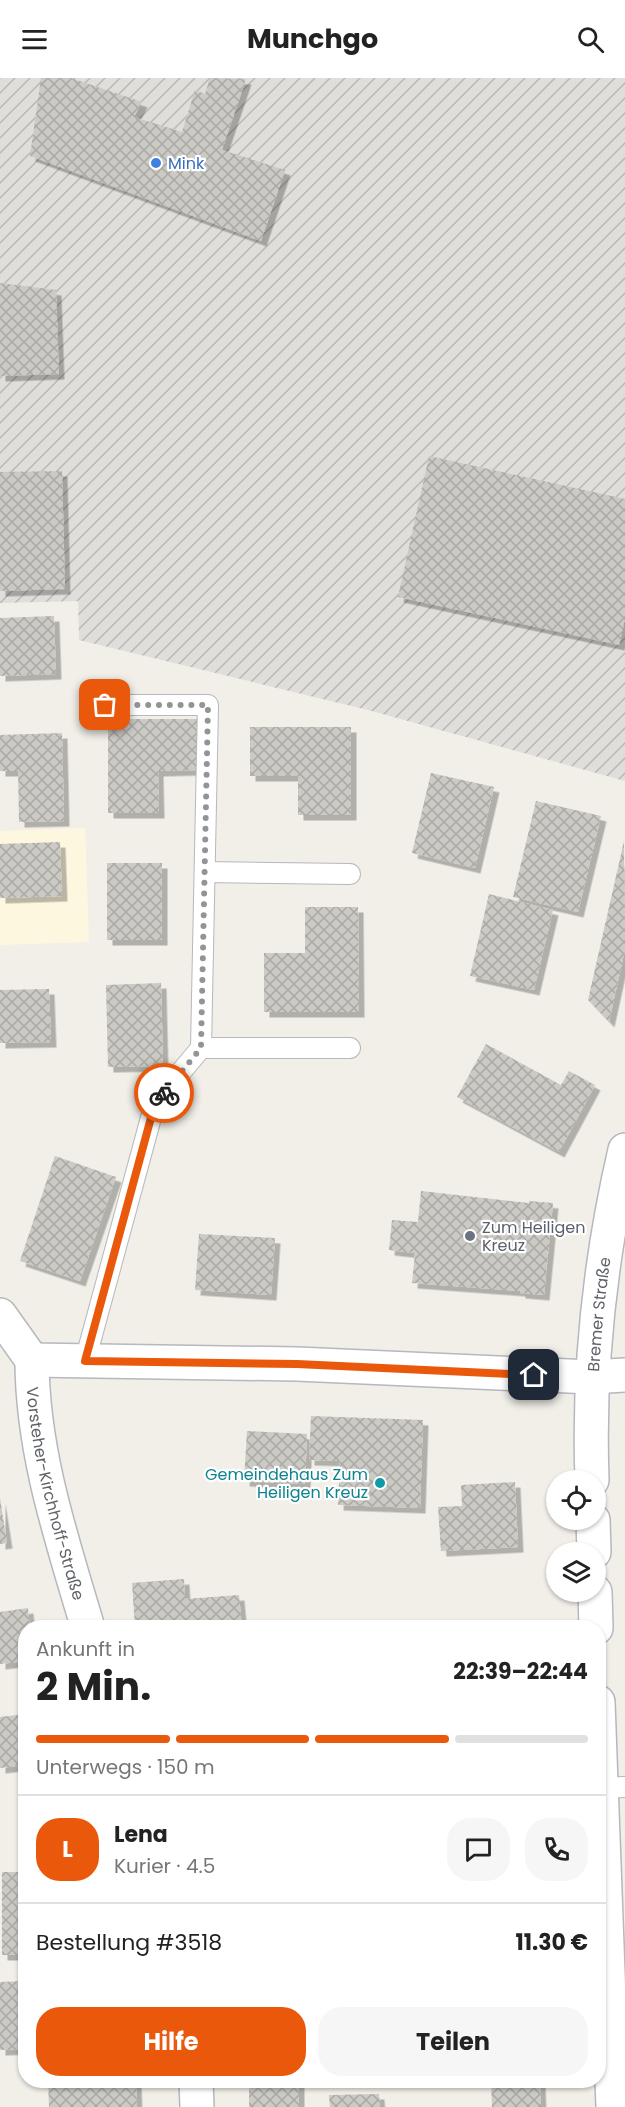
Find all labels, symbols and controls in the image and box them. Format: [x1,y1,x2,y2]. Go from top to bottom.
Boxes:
text: Munchgo [247,20,378,57]
icon: menu [18,23,51,56]
icon: search [574,23,607,56]
place label: Mink [168,152,205,175]
marker: Mink [149,156,163,170]
pin [79,679,130,730]
icon: bag [88,688,121,721]
courier [134,1063,194,1123]
icon: bike [148,1077,181,1110]
place label: Zum Heiligen Kreuz [482,1216,585,1257]
marker: Zum Heiligen Kreuz [463,1229,477,1243]
street label: Bremer Straße [582,1255,616,1372]
pin [508,1349,559,1400]
icon: home [517,1358,550,1391]
street label: Vorsteher-Kirchhoff-Straße [21,1386,91,1603]
place label: Gemeindehaus Zum Heiligen Kreuz [205,1463,368,1504]
map controls [546,1470,606,1602]
button: locate [546,1470,606,1530]
marker: Gemeindehaus Zum Heiligen Kreuz [373,1476,387,1490]
button: layers [546,1542,606,1602]
text: Ankunft in [36,1635,135,1663]
text: 22:39–22:44 [453,1656,588,1687]
text: 2 Min. [36,1659,151,1714]
text: Unterwegs · 150 m [36,1753,215,1781]
button: chat [447,1818,510,1881]
button: phone [525,1818,588,1881]
text: Lena [114,1819,168,1850]
text: L [62,1834,73,1865]
text: Kurier · 4.5 [114,1852,215,1880]
text: Bestellung #3518 [36,1927,222,1958]
text: 11.30 € [515,1927,588,1958]
button: Hilfe [36,2007,306,2076]
button: Teilen [318,2007,588,2076]

